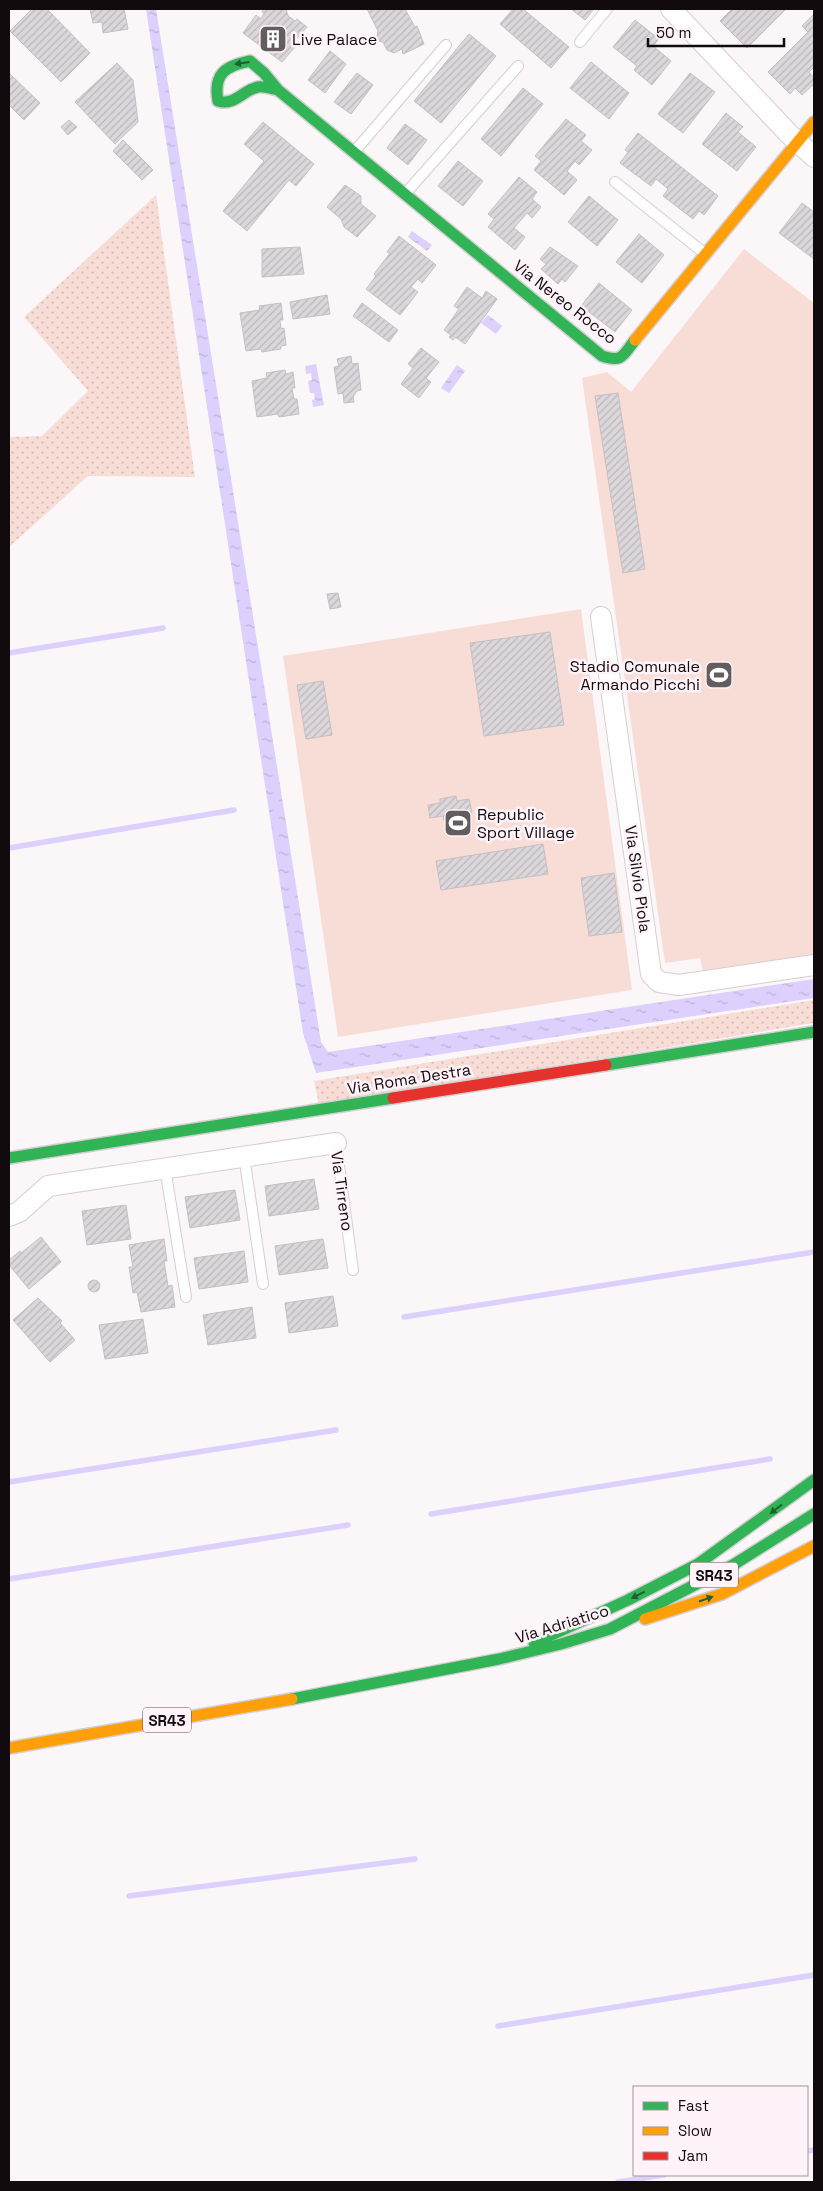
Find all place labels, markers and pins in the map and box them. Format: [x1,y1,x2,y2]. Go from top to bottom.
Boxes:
building icon: Live Palace [258,24,288,54]
place label: Live Palace [292,29,377,50]
place label: Stadio Comunale Armando Picchi [570,656,700,695]
sports icon: Stadio Comunale Armando Picchi [704,660,734,690]
place label: Republic Sport Village [477,804,575,843]
sports icon: Republic Sport Village [443,808,473,838]

